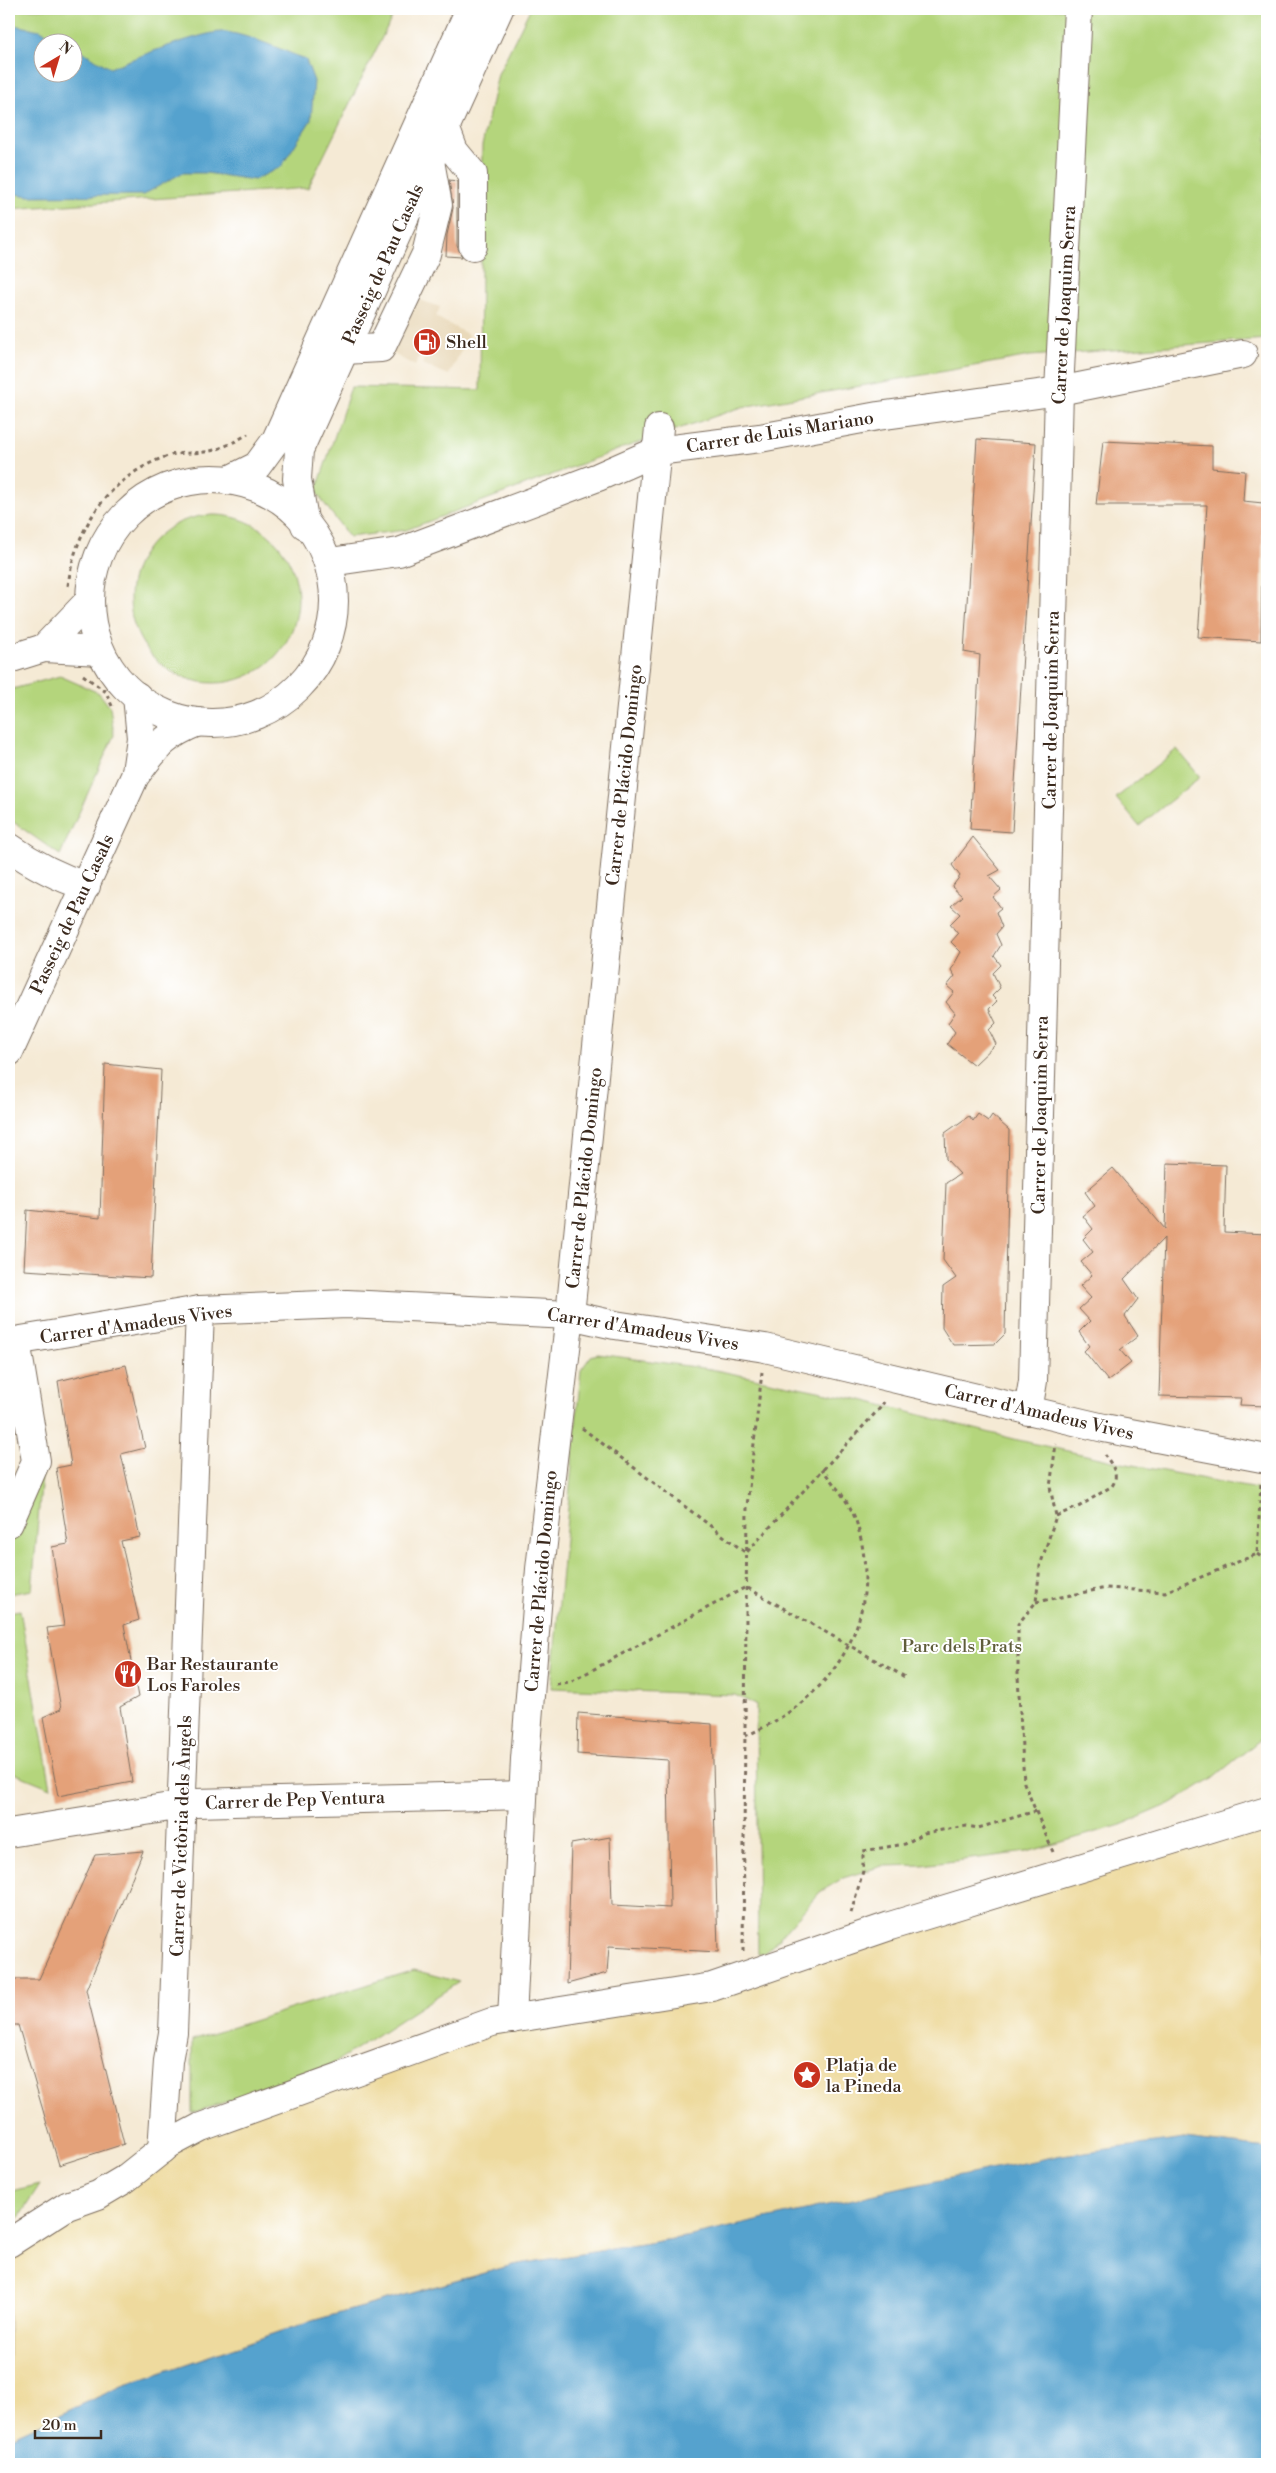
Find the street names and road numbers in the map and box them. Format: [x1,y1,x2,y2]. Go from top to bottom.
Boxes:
street label: Passeig de Pau Casals [338,180,429,348]
street label: Carrer de Joaquim Serra [1048,204,1081,405]
street label: Carrer de Luis Mariano [685,406,876,459]
street label: Carrer de Joaquim Serra [1038,609,1065,810]
street label: Carrer de Plácido Domingo [601,663,648,887]
street label: Passeig de Pau Casals [25,831,120,998]
street label: Carrer de Joaquim Serra [1027,1014,1054,1215]
street label: Carrer de Plácido Domingo [561,1066,608,1290]
street label: Carrer d'Amadeus Vives [38,1300,234,1349]
street label: Carrer d'Amadeus Vives [545,1303,741,1356]
street label: Carrer d'Amadeus Vives [942,1379,1136,1446]
street label: Carrer de Plácido Domingo [520,1469,563,1693]
street label: Carrer de Victòria dels Àngels [166,1715,197,1957]
street label: Carrer de Pep Ventura [205,1786,386,1815]

